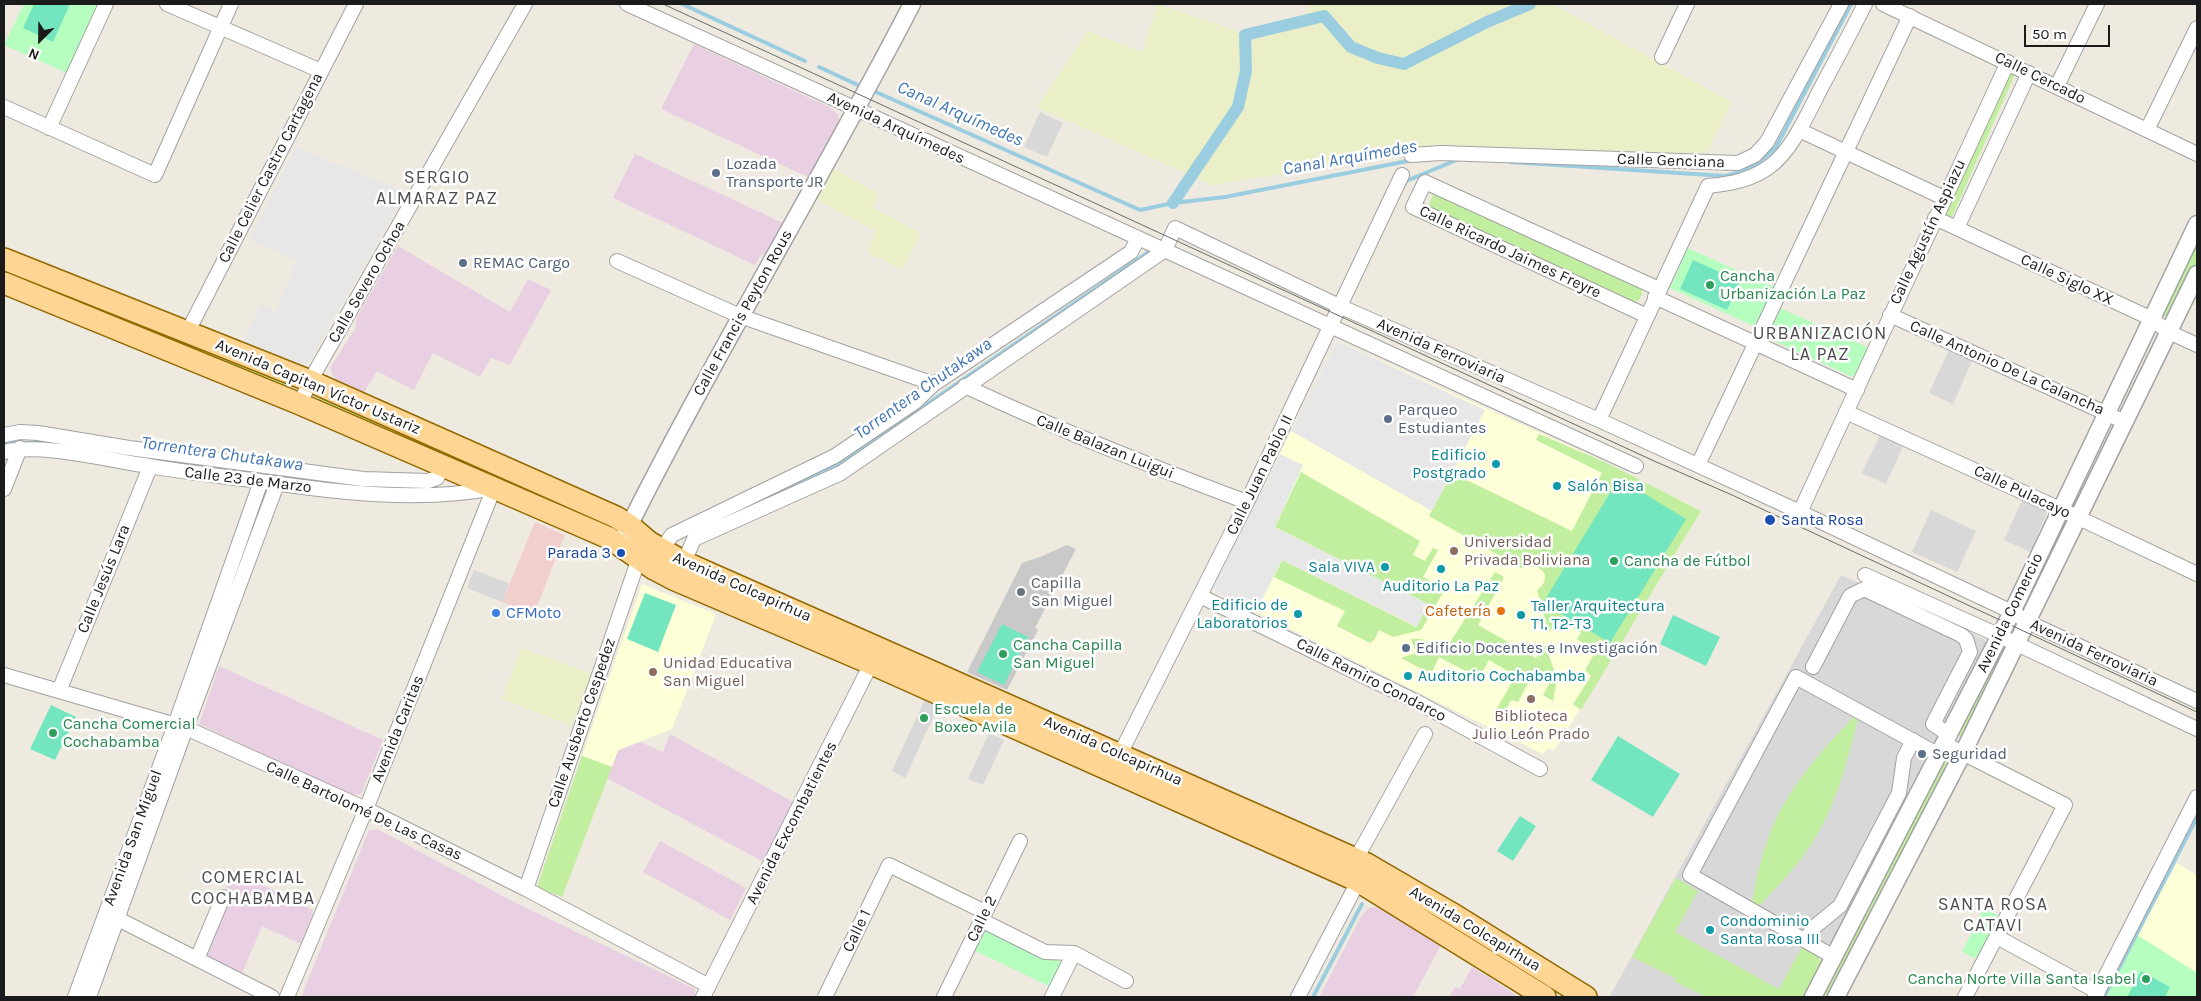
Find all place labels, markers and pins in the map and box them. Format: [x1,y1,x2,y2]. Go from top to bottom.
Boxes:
place label: Lozada Transporte JR [726,154,824,192]
marker: Lozada Transporte JR [710,167,722,179]
place label: REMAC Cargo [473,253,570,273]
marker: REMAC Cargo [457,257,469,269]
place label: Cancha Urbanización La Paz [1720,266,1866,304]
marker: Cancha Urbanización La Paz [1704,279,1716,291]
place label: Parqueo Estudiantes [1398,400,1486,438]
marker: Parqueo Estudiantes [1382,413,1394,425]
place label: Edificio Postgrado [1412,445,1486,483]
marker: Edificio Postgrado [1490,458,1502,470]
place label: Salón Bisa [1567,476,1644,496]
marker: Salón Bisa [1551,480,1563,492]
place label: Santa Rosa [1781,510,1864,530]
marker: Santa Rosa [1763,513,1777,527]
place label: Universidad Privada Boliviana [1464,532,1590,570]
place label: Parada 3 [547,543,611,563]
marker: Universidad Privada Boliviana [1448,545,1460,557]
marker: Parada 3 [615,547,627,559]
place label: Cancha de Fútbol [1624,551,1751,571]
marker: Cancha de Fútbol [1608,555,1620,567]
place label: Sala VIVA [1308,557,1375,577]
marker: Sala VIVA [1379,561,1391,573]
marker: Auditorio La Paz [1435,563,1447,575]
place label: Capilla San Miguel [1031,573,1113,611]
place label: Auditorio La Paz [1383,576,1499,596]
marker: Capilla San Miguel [1015,586,1027,598]
place label: Edificio de Laboratorios [1196,595,1288,633]
place label: Taller Arquitectura T1, T2-T3 [1531,596,1665,634]
place label: Cafetería [1425,601,1491,621]
place label: CFMoto [506,603,561,623]
marker: Cafetería [1495,605,1507,617]
marker: CFMoto [490,607,502,619]
marker: Edificio de Laboratorios [1292,608,1304,620]
marker: Taller Arquitectura T1, T2-T3 [1515,609,1527,621]
place label: Cancha Capilla San Miguel [1013,635,1122,673]
place label: Edificio Docentes e Investigación [1416,638,1658,658]
marker: Edificio Docentes e Investigación [1400,642,1412,654]
marker: Cancha Capilla San Miguel [997,648,1009,660]
place label: Unidad Educativa San Miguel [663,653,792,691]
marker: Unidad Educativa San Miguel [647,666,659,678]
place label: Auditorio Cochabamba [1418,666,1586,686]
marker: Auditorio Cochabamba [1402,670,1414,682]
marker: Biblioteca Julio León Prado [1525,693,1537,705]
place label: Escuela de Boxeo Avila [934,699,1017,737]
place label: Biblioteca Julio León Prado [1472,706,1590,744]
marker: Escuela de Boxeo Avila [918,712,930,724]
place label: Cancha Comercial Cochabamba [63,714,196,752]
marker: Cancha Comercial Cochabamba [47,727,59,739]
place label: Seguridad [1932,744,2007,764]
marker: Seguridad [1916,748,1928,760]
place label: Condominio Santa Rosa III [1720,911,1820,949]
marker: Condominio Santa Rosa III [1704,924,1716,936]
place label: Cancha Norte Villa Santa Isabel [1908,969,2136,989]
marker: Cancha Norte Villa Santa Isabel [2140,973,2152,985]

